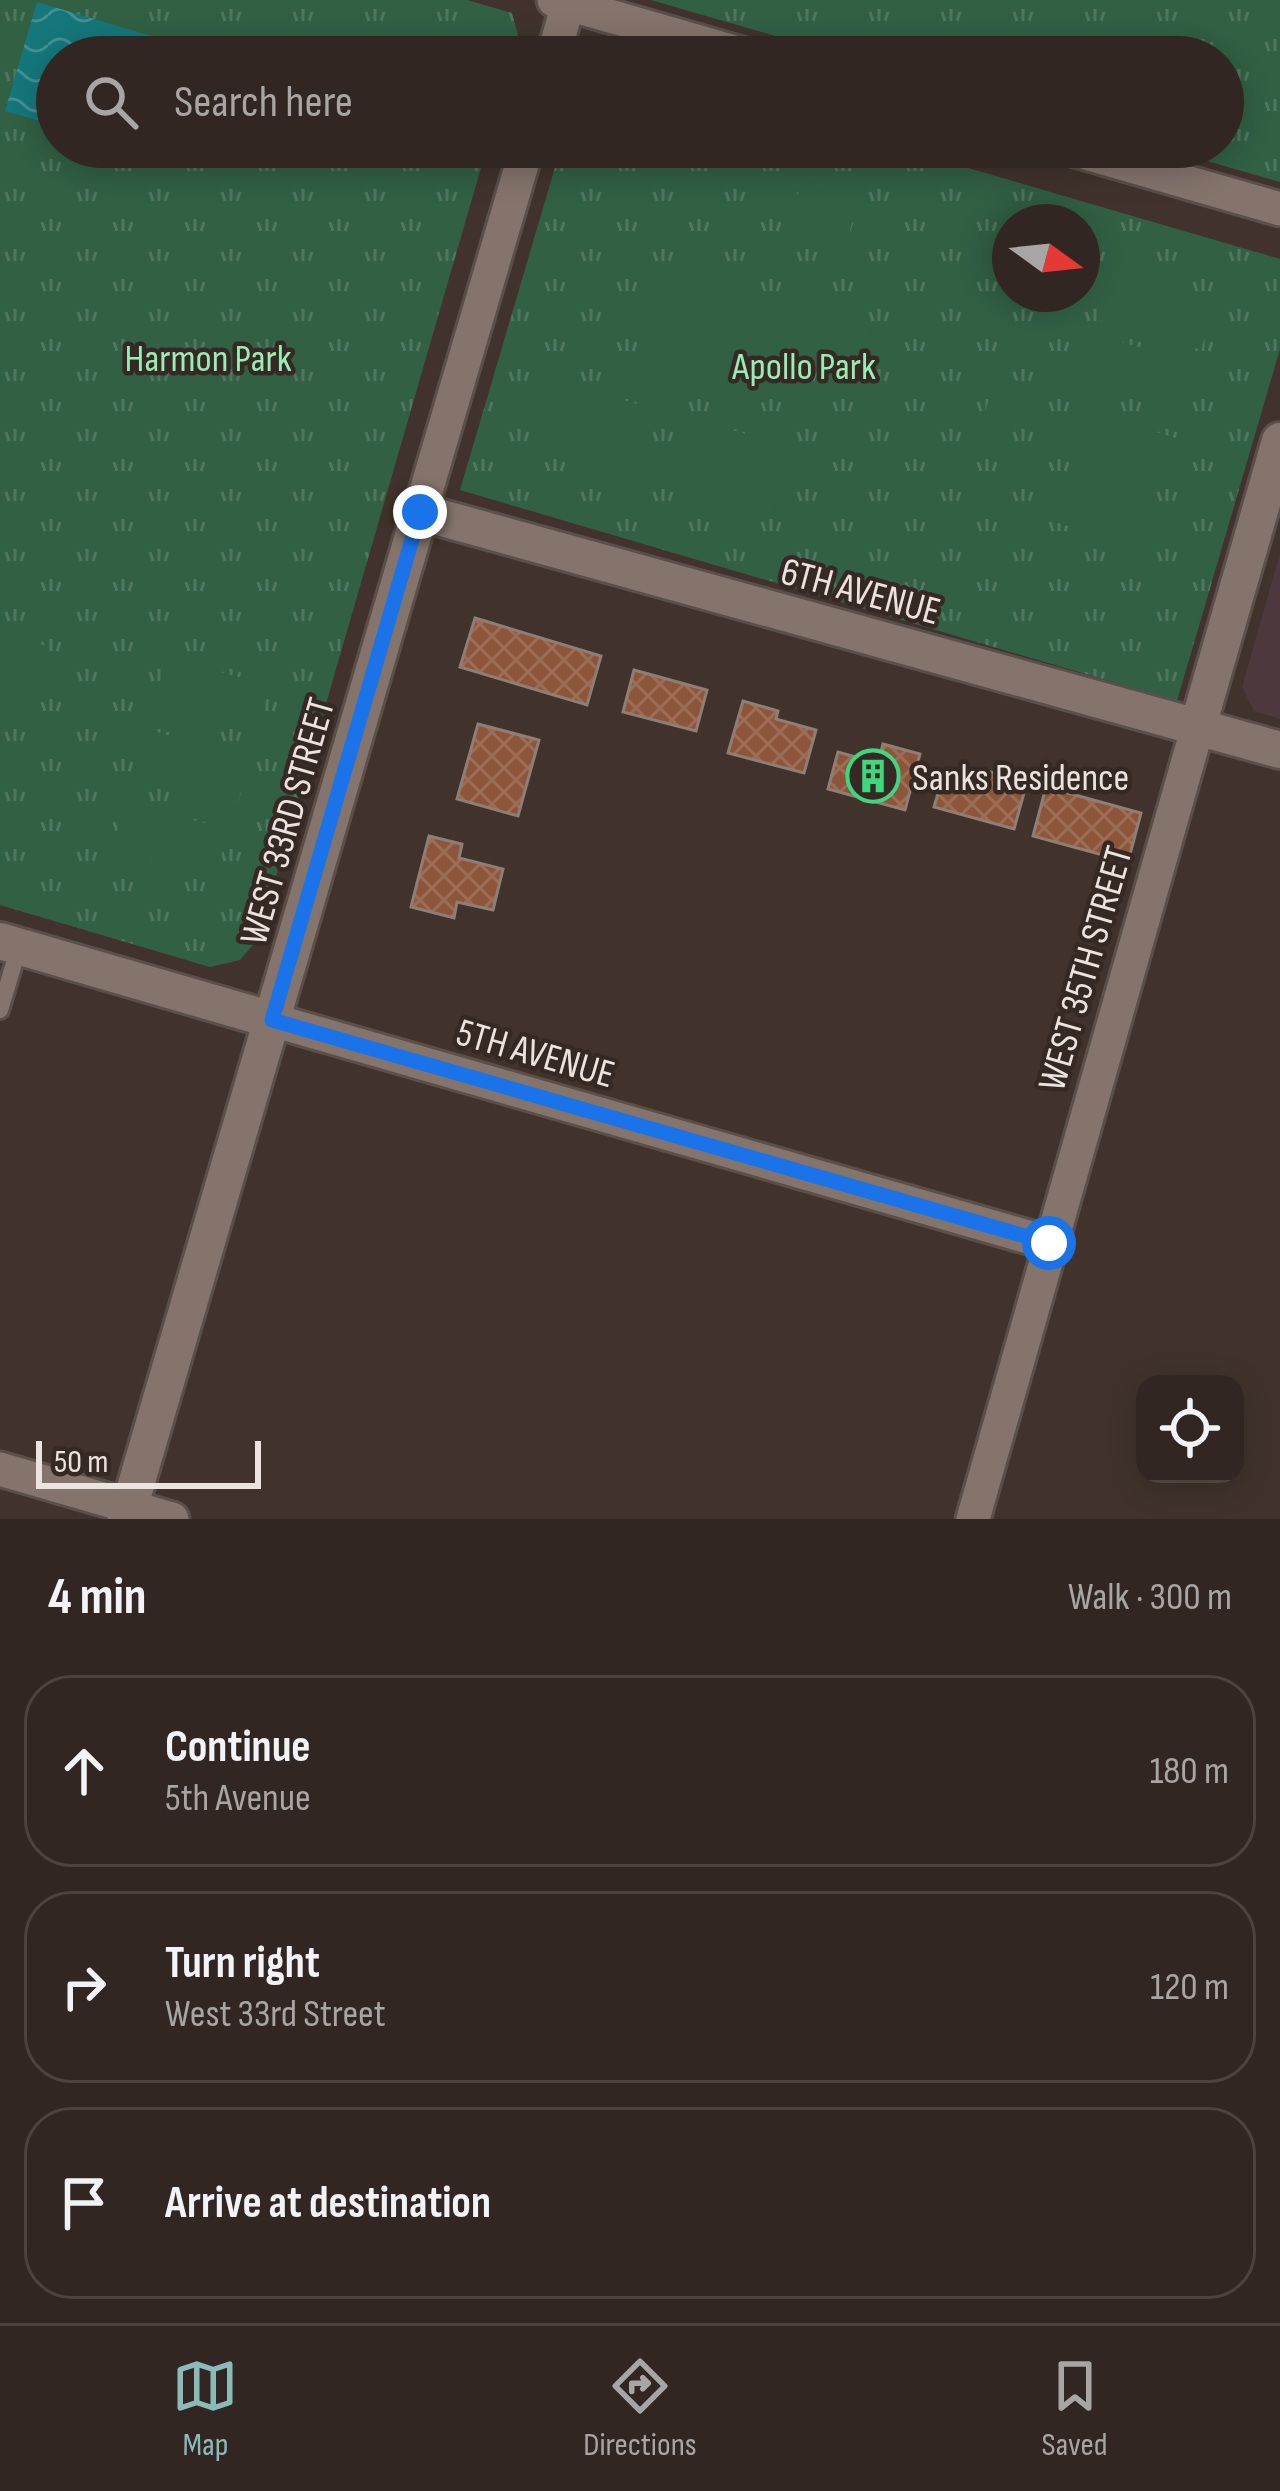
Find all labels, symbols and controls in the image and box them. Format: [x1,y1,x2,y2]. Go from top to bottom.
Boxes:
search box [36,36,1244,168]
icon: search [78,69,144,135]
text: Search here [174,75,353,130]
north arrow [992,204,1100,312]
park label: Harmon Park [124,336,292,383]
park label: Apollo Park [731,344,876,391]
route end [393,485,447,539]
street label: 6TH AVENUE [776,549,945,636]
street label: WEST 33RD STREET [231,693,346,950]
building icon: Sanks Residence [845,748,901,804]
place label: Sanks Residence [912,755,1129,802]
street label: WEST 35TH STREET [1029,841,1144,1096]
street label: 5TH AVENUE [451,1009,620,1099]
route start [1022,1216,1076,1270]
map controls [1136,1375,1244,1483]
button: locate [1136,1375,1244,1483]
scale bar [36,1435,261,1488]
text: 50 m [54,1442,108,1482]
text: 4 min [48,1567,147,1628]
text: Walk · 300 m [1068,1574,1232,1621]
text: Continue [165,1720,311,1775]
icon: ahead [51,1738,117,1804]
text: 180 m [1150,1748,1229,1795]
text: 5th Avenue [165,1775,311,1822]
text: Turn right [165,1936,320,1991]
icon: right [51,1954,117,2020]
text: 120 m [1150,1964,1229,2011]
text: West 33rd Street [165,1991,386,2038]
icon: arrive [51,2170,117,2236]
text: Arrive at destination [165,2176,491,2231]
tab: Map [172,2353,238,2465]
tab: Directions [583,2353,697,2465]
tab: Saved [1041,2353,1108,2465]

